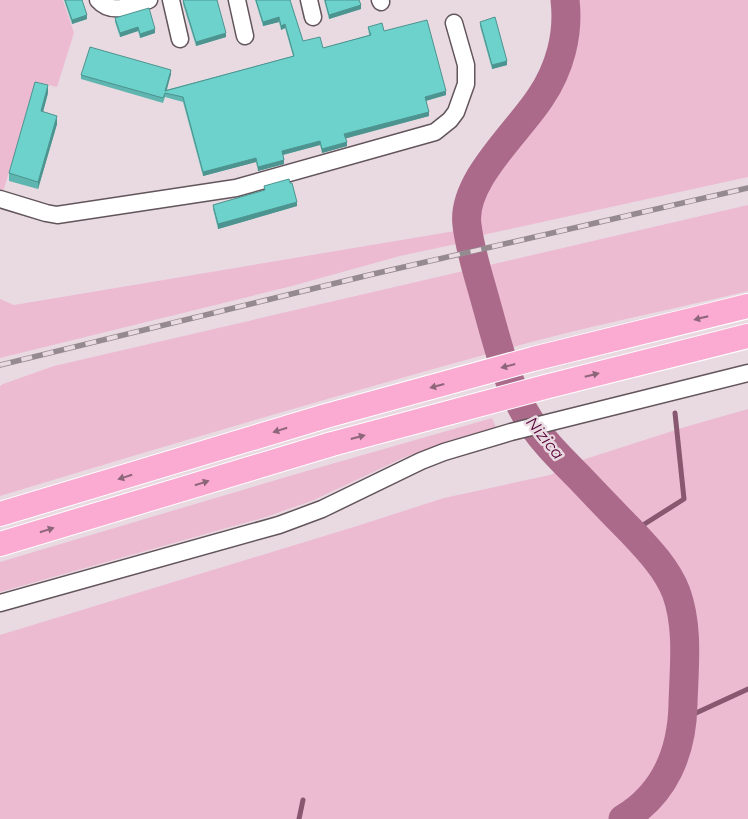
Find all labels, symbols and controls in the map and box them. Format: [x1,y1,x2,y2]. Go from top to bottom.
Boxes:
one-way arrow [693,314,708,322]
one-way arrow [501,362,516,370]
one-way arrow [585,371,600,379]
one-way arrow [429,382,444,390]
water label: Nizica [522,413,568,463]
one-way arrow [273,426,288,434]
one-way arrow [351,433,366,441]
one-way arrow [117,473,132,481]
one-way arrow [195,479,210,487]
one-way arrow [39,526,54,534]

